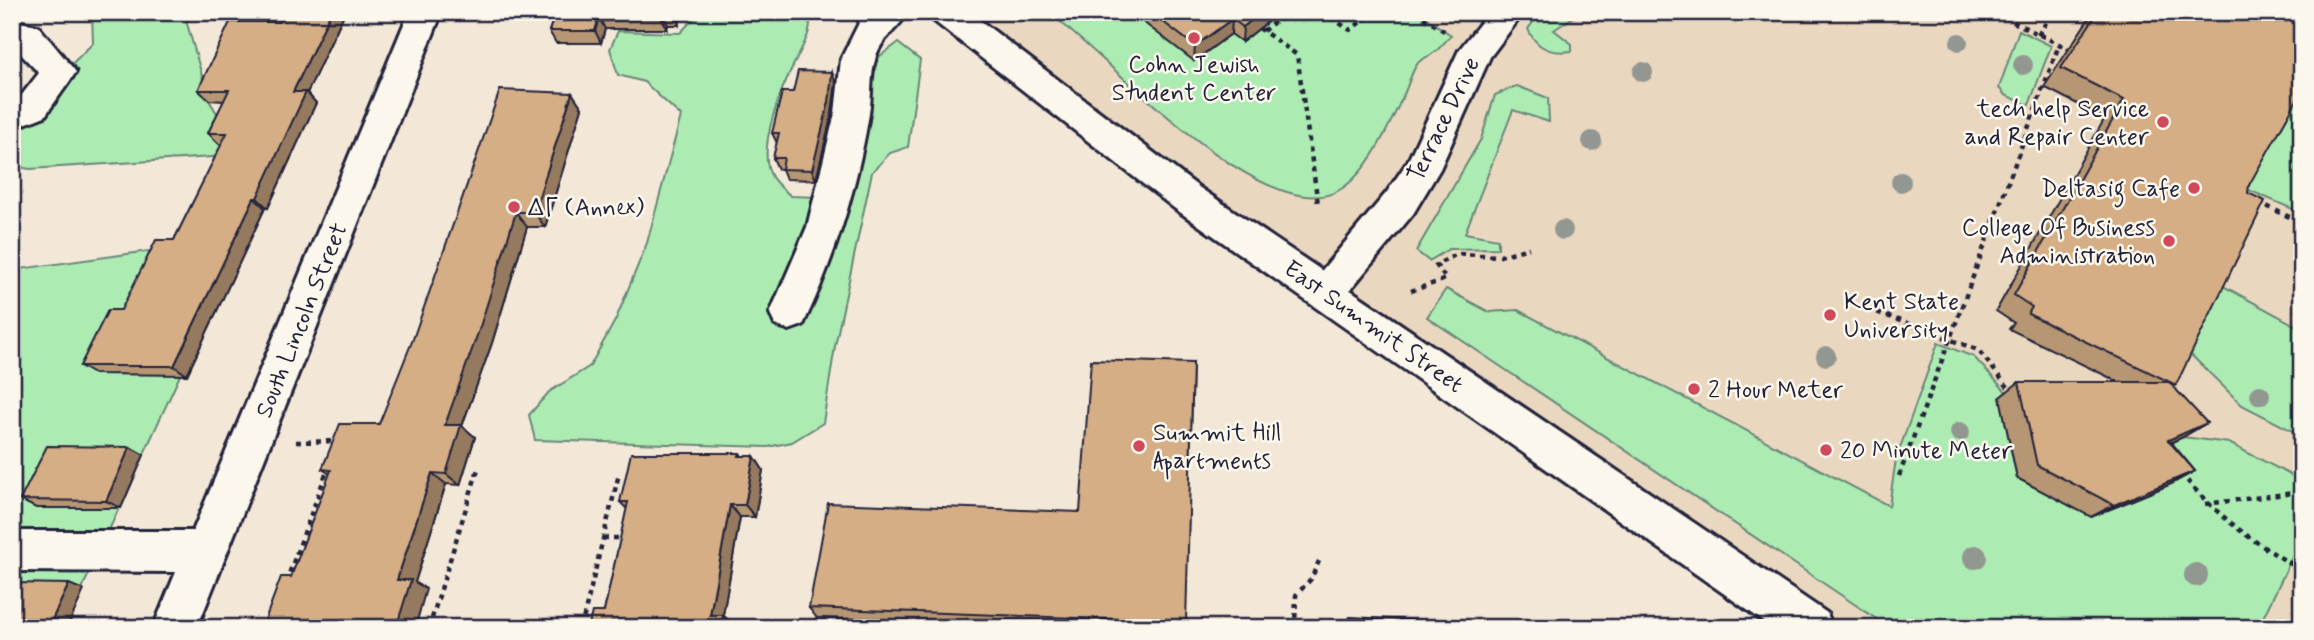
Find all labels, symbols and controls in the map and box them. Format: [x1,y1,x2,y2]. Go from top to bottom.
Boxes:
marker: Cohn Jewish Student Center [1186,30,1202,46]
place label: Cohn Jewish Student Center [1112,50,1276,109]
street label: Terrace Drive [1401,52,1488,187]
place label: tech help Service and Repair Center [1964,94,2150,153]
marker: tech help Service and Repair Center [2155,114,2171,130]
place label: Deltasig Cafe [2041,174,2180,208]
marker: Deltasig Cafe [2186,180,2202,196]
place label: ΔΓ (Annex) [528,193,644,224]
marker: ΔΓ (Annex) [506,199,522,215]
place label: College Of Business Administration [1962,213,2155,272]
street label: South Lincoln Street [249,219,356,423]
marker: College Of Business Administration [2161,233,2177,249]
street label: East Summit Street [1277,254,1469,401]
place label: Kent State University [1844,287,1959,346]
marker: Kent State University [1822,307,1838,323]
place label: 2 Hour Meter [1708,375,1843,406]
marker: 2 Hour Meter [1686,381,1702,397]
place label: Summit Hill Apartments [1153,418,1282,480]
place label: 20 Minute Meter [1840,436,2013,467]
marker: Summit Hill Apartments [1131,438,1147,454]
marker: 20 Minute Meter [1818,442,1834,458]

